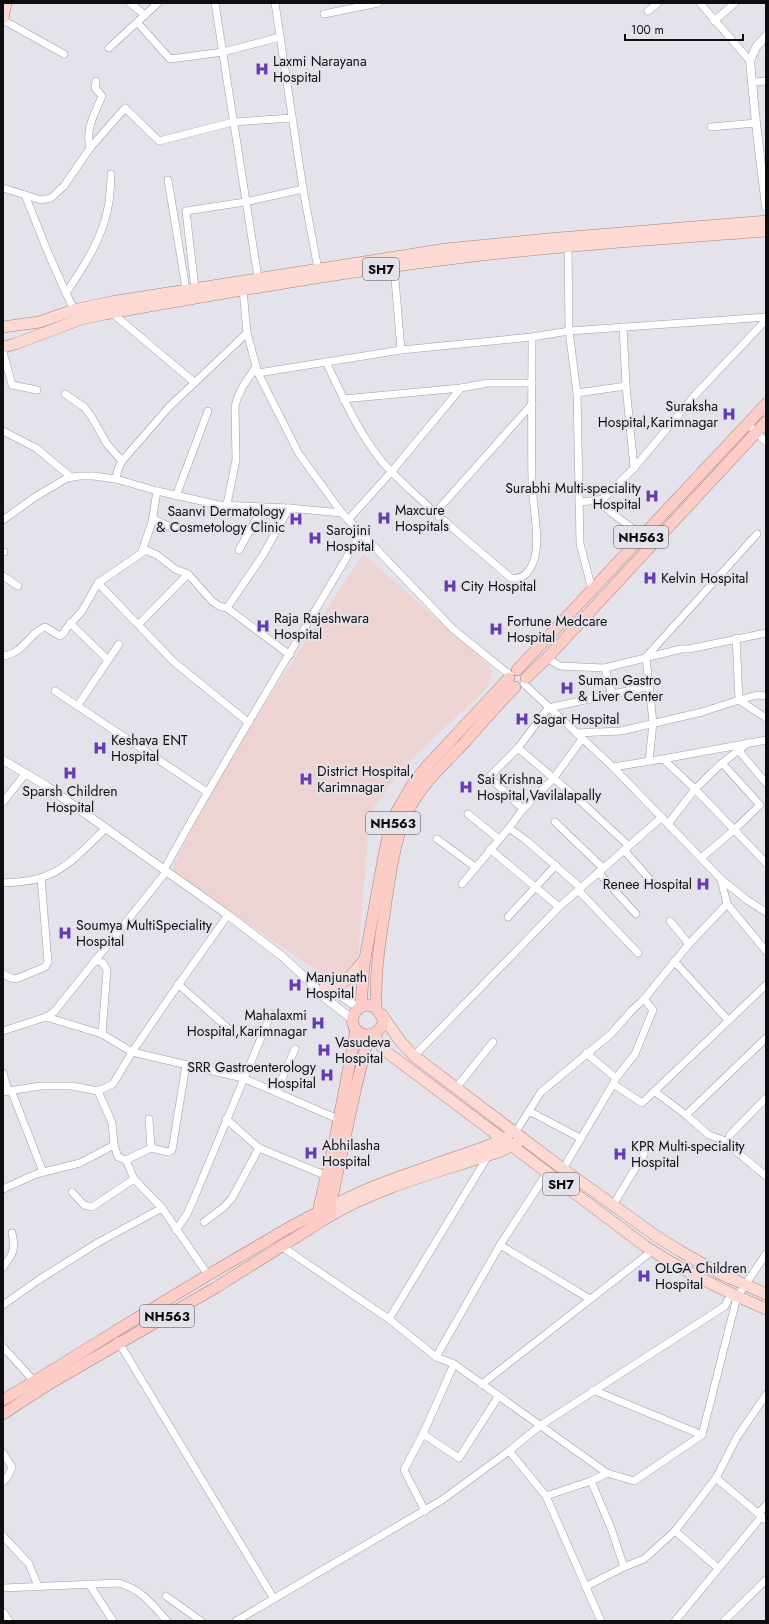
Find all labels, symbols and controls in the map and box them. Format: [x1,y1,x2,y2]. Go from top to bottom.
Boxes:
scale bar [625,16,743,42]
text: 100 m [631,21,664,39]
place label: Laxmi Narayana Hospital [273,51,367,87]
hospital icon: Laxmi Narayana Hospital [254,61,270,77]
road number: SH7 [363,258,399,280]
place label: Suraksha Hospital,Karimnagar [598,396,718,432]
hospital icon: Suraksha Hospital,Karimnagar [721,406,737,422]
place label: Surabhi Multi-speciality Hospital [505,478,642,514]
hospital icon: Surabhi Multi-speciality Hospital [644,488,660,504]
place label: Maxcure Hospitals [395,500,449,536]
place label: Saanvi Dermatology & Cosmetology Clinic [156,501,286,537]
hospital icon: Maxcure Hospitals [376,510,392,526]
hospital icon: Saanvi Dermatology & Cosmetology Clinic [288,511,304,527]
place label: Sarojini Hospital [326,520,374,556]
road number: NH563 [614,526,668,548]
hospital icon: Sarojini Hospital [307,530,323,546]
place label: Kelvin Hospital [661,568,749,588]
hospital icon: Kelvin Hospital [642,570,658,586]
place label: City Hospital [461,576,536,596]
hospital icon: City Hospital [442,578,458,594]
place label: Raja Rajeshwara Hospital [274,608,369,644]
place label: Fortune Medcare Hospital [507,611,607,647]
hospital icon: Raja Rajeshwara Hospital [255,618,271,634]
hospital icon: Fortune Medcare Hospital [488,621,504,637]
place label: Suman Gastro & Liver Center [578,670,663,706]
hospital icon: Suman Gastro & Liver Center [559,680,575,696]
place label: Sagar Hospital [533,709,619,729]
hospital icon: Sagar Hospital [514,711,530,727]
place label: Keshava ENT Hospital [111,730,188,766]
hospital icon: Keshava ENT Hospital [92,740,108,756]
place label: District Hospital, Karimnagar [317,761,414,797]
hospital icon: Sparsh Children Hospital [62,765,78,781]
place label: Sai Krishna Hospital,Vavilalapally [477,769,602,805]
hospital icon: District Hospital, Karimnagar [298,771,314,787]
hospital icon: Sai Krishna Hospital,Vavilalapally [458,779,474,795]
place label: Sparsh Children Hospital [22,781,118,817]
road number: NH563 [366,812,420,834]
place label: Renee Hospital [603,874,692,894]
hospital icon: Renee Hospital [695,876,711,892]
place label: Soumya MultiSpeciality Hospital [76,915,213,951]
hospital icon: Soumya MultiSpeciality Hospital [57,925,73,941]
place label: Manjunath Hospital [306,967,367,1003]
hospital icon: Manjunath Hospital [287,977,303,993]
place label: Mahalaxmi Hospital,Karimnagar [187,1005,307,1041]
hospital icon: Mahalaxmi Hospital,Karimnagar [310,1015,326,1031]
place label: Vasudeva Hospital [335,1032,390,1068]
hospital icon: Vasudeva Hospital [316,1042,332,1058]
place label: SRR Gastroenterology Hospital [187,1057,317,1093]
hospital icon: SRR Gastroenterology Hospital [319,1067,335,1083]
place label: Abhilasha Hospital [322,1135,380,1171]
place label: KPR Multi-speciality Hospital [631,1136,746,1172]
hospital icon: Abhilasha Hospital [303,1145,319,1161]
hospital icon: KPR Multi-speciality Hospital [612,1146,628,1162]
road number: SH7 [543,1173,579,1195]
place label: OLGA Children Hospital [655,1258,747,1294]
hospital icon: OLGA Children Hospital [636,1268,652,1284]
road number: NH563 [140,1305,194,1327]

